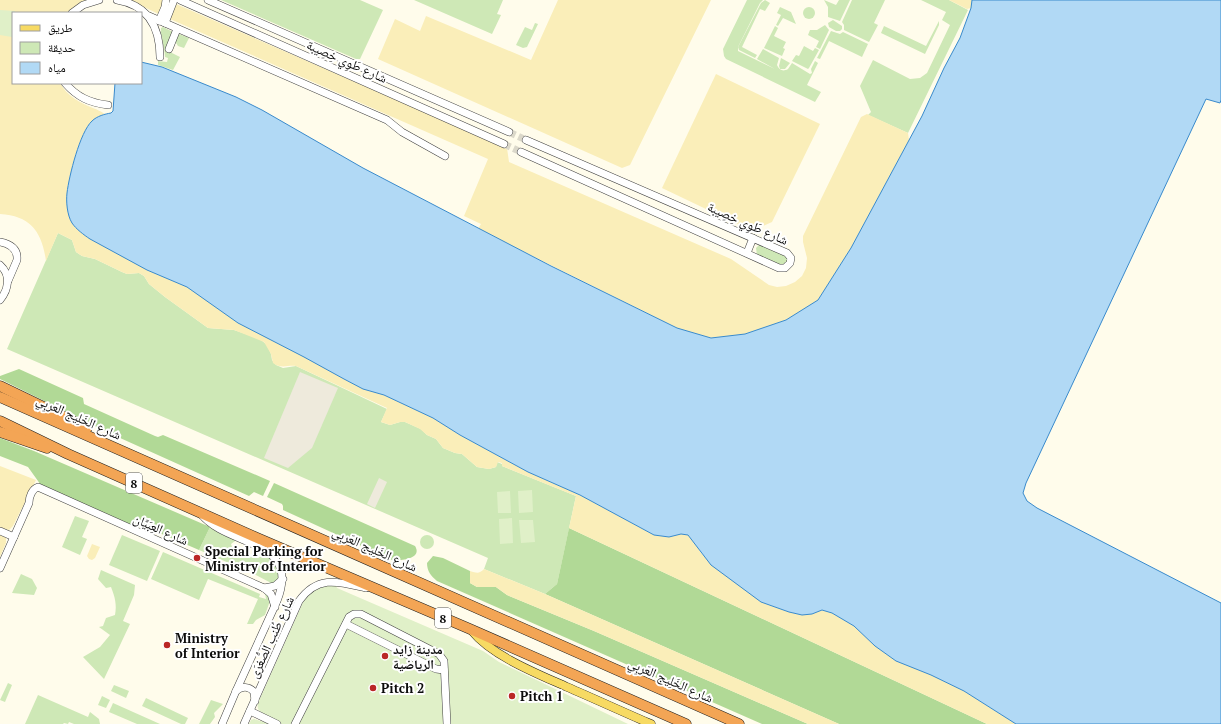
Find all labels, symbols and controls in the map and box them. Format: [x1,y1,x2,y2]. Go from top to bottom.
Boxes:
legend [12,12,142,84]
text: طريق [48,20,73,35]
street label: شارع طَوِي خِصِيبة [303,35,390,89]
text: حديقة [48,40,76,55]
text: مياه [48,60,66,75]
street label: شارع طَوِي خِصِيبة [704,197,791,251]
street label: شارع الخَلِيج العَربِي [33,390,124,446]
road number: 8 [126,473,142,493]
street label: شارع العِبَيَّان [130,509,191,550]
street label: شارع الخَلِيج العَربِي [329,522,420,578]
place label: Special Parking for Ministry of Interior [205,542,326,575]
marker: Special Parking for Ministry of Interior [192,553,202,563]
street label: شارع طُنب الصُّغرَى [244,593,299,681]
road number: 8 [435,608,451,628]
place label: Ministry of Interior [175,629,240,662]
marker: Ministry of Interior [162,640,172,650]
place label: مدينة زايد الرياضية [393,640,443,673]
marker: مدينة زايد الرياضية [380,651,390,661]
street label: شارع الخَلِيج العَربِي [625,653,716,709]
place label: Pitch 2 [381,679,424,697]
marker: Pitch 2 [368,683,378,693]
place label: Pitch 1 [520,687,563,705]
marker: Pitch 1 [507,691,517,701]

